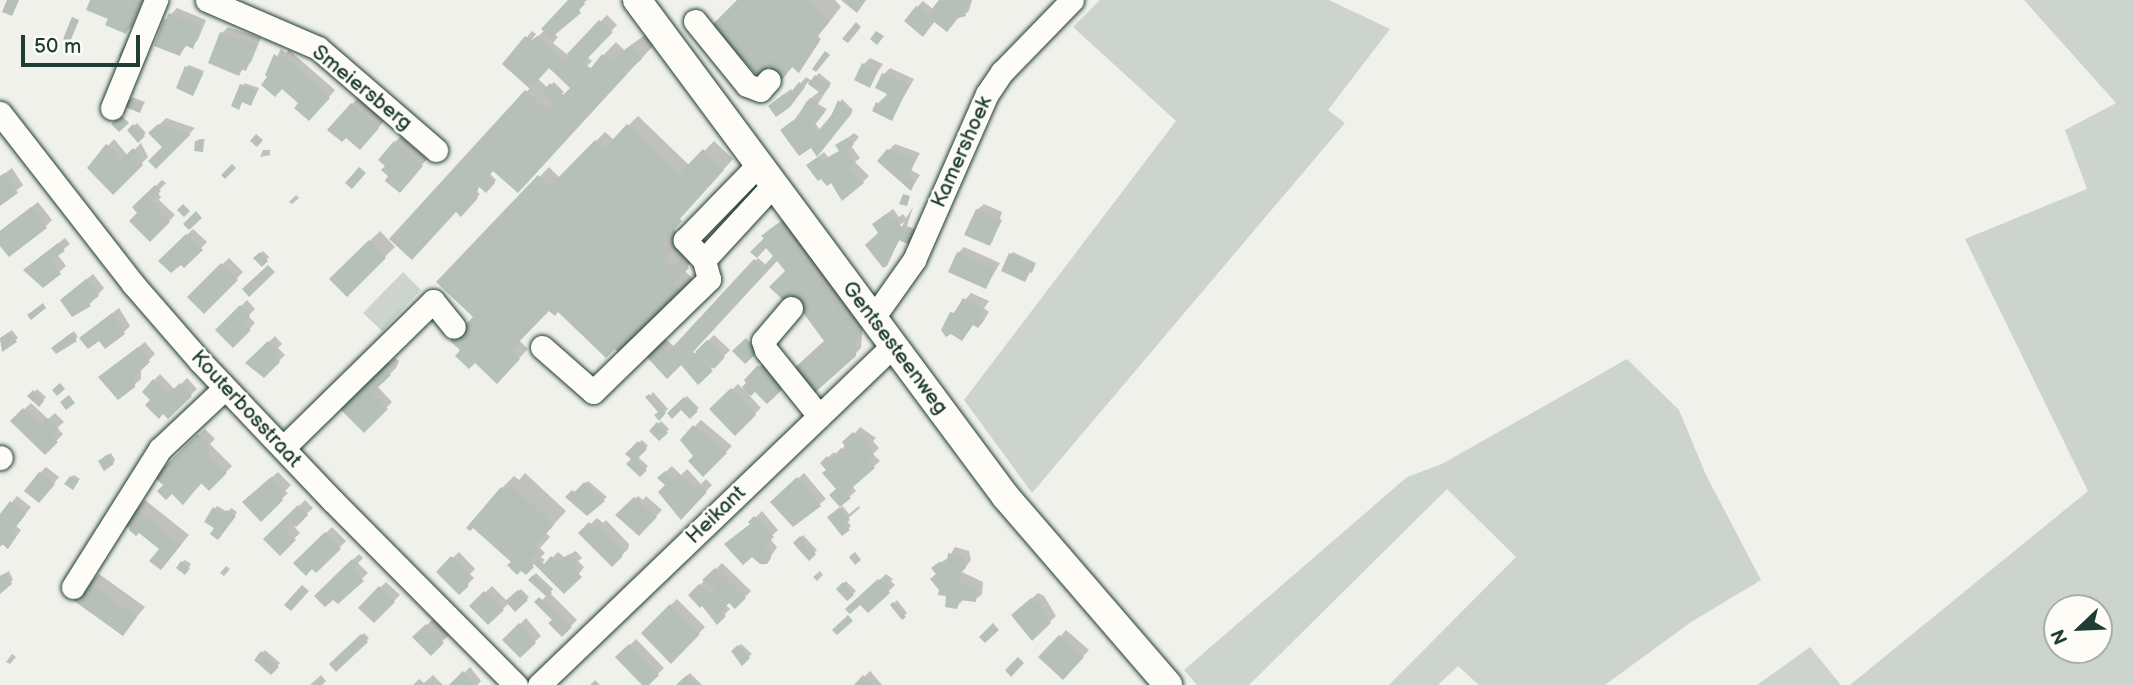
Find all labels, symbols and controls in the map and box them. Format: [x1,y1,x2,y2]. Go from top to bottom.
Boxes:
scale bar [24,21,144,65]
text: 50 m [34,34,81,59]
street label: Smeiersberg [307,40,417,136]
street label: Kamershoek [926,92,998,212]
street label: Gentsesteenweg [837,276,953,420]
street label: Kouterbosstraat [185,345,307,473]
street label: Heikant [681,481,751,549]
north arrow [2043,594,2113,664]
text: N [2047,626,2073,648]

